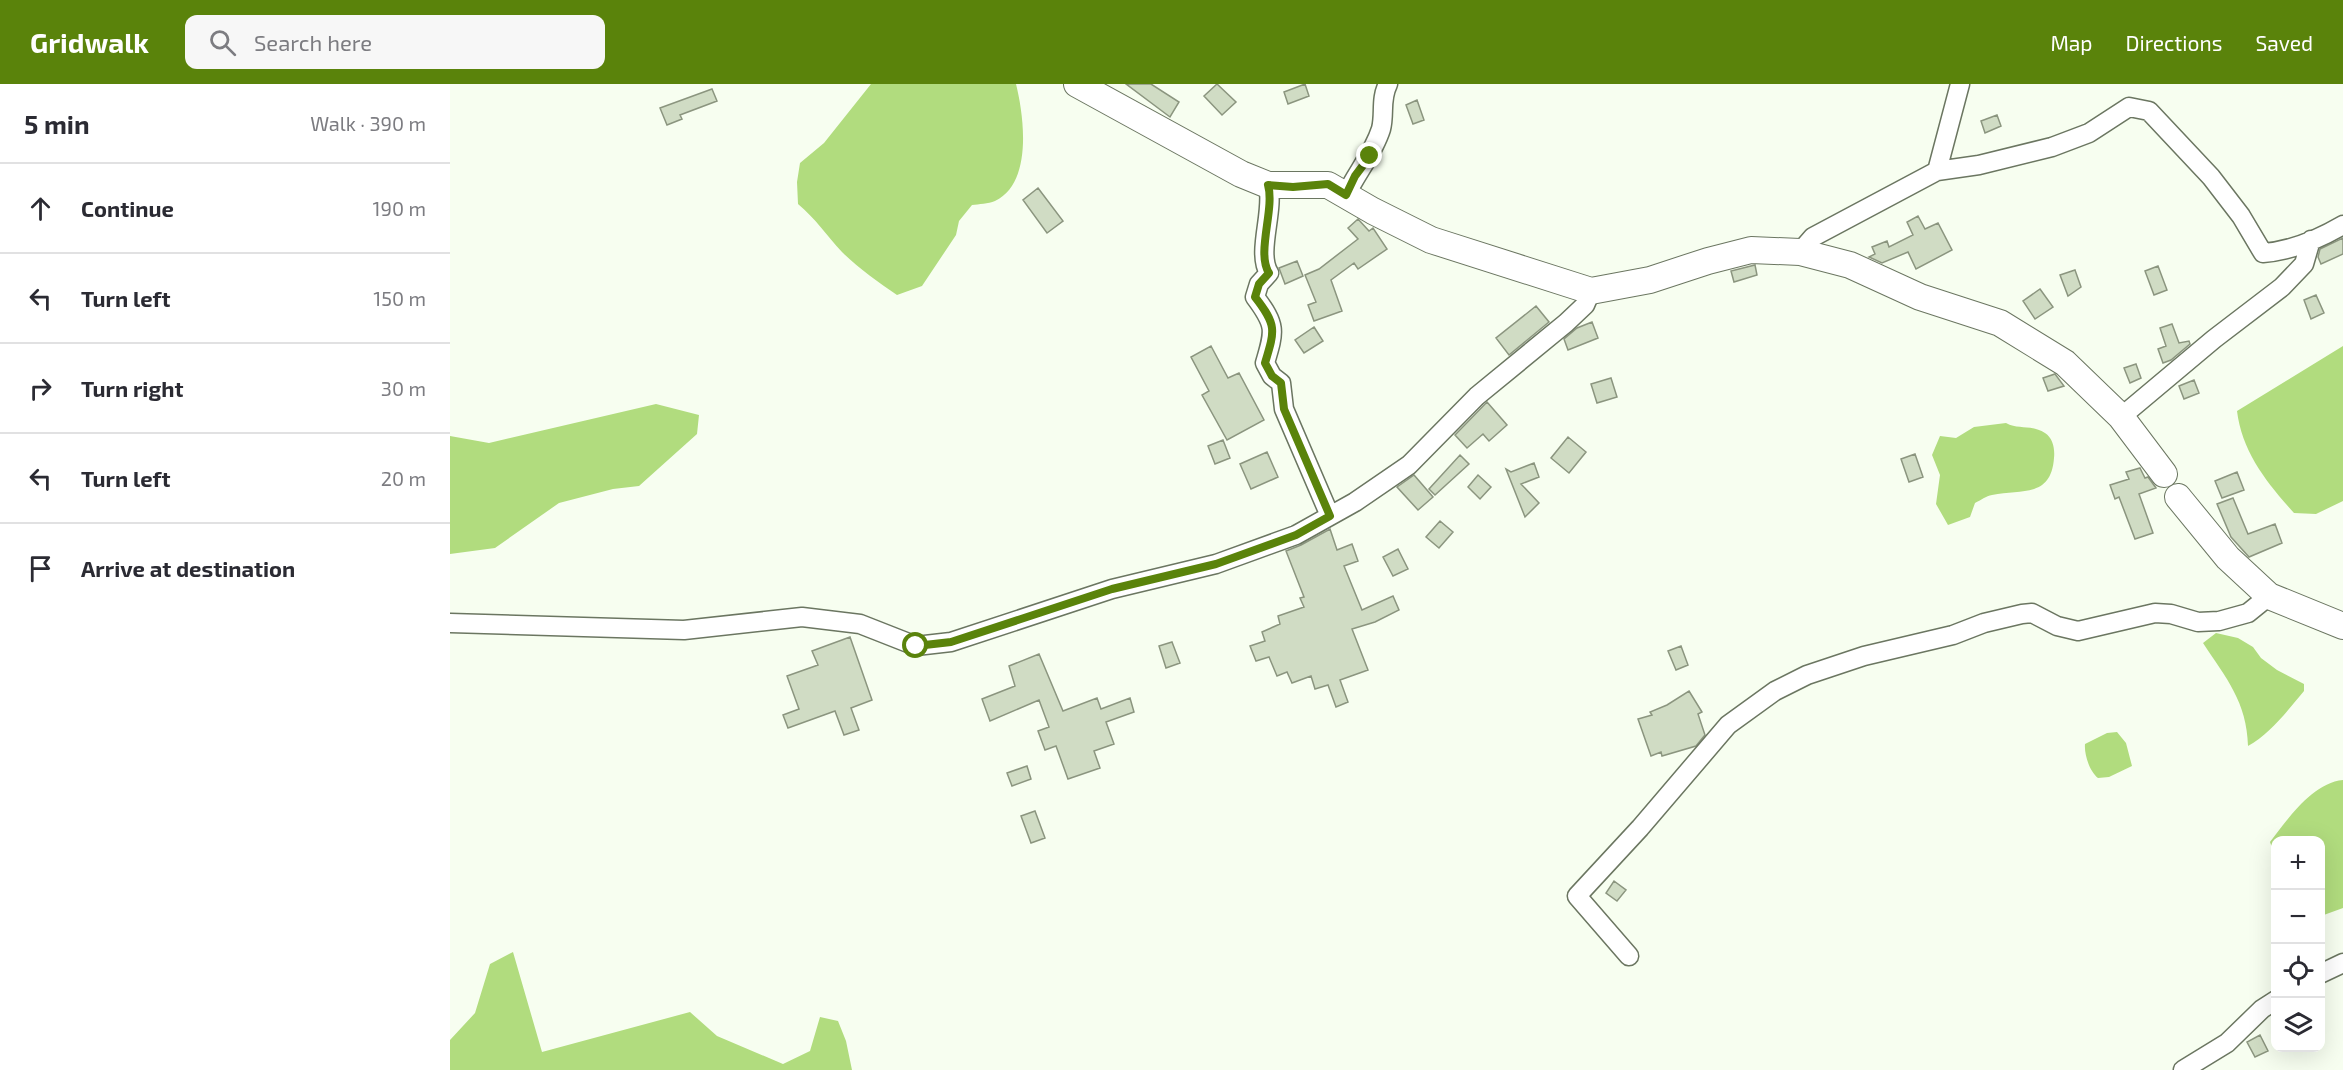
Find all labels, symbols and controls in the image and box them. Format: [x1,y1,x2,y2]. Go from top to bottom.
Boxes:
search box [185,15,605,69]
text: Gridwalk [30,25,149,59]
icon: search [206,26,239,59]
text: Search here [254,29,372,55]
text: Map [2050,30,2093,55]
text: Directions [2126,30,2222,55]
text: Saved [2255,30,2313,55]
text: 5 min [24,108,90,139]
text: Walk · 390 m [310,111,426,135]
route end [1356,142,1382,168]
icon: ahead [24,192,57,225]
text: Continue [81,195,174,221]
text: 190 m [373,196,426,220]
icon: left [24,282,57,315]
text: Turn left [81,285,170,311]
text: 150 m [373,286,426,310]
icon: right [24,372,57,405]
text: Turn right [81,375,183,401]
text: 30 m [381,376,426,400]
icon: left [24,462,57,495]
text: Turn left [81,465,170,491]
text: 20 m [381,466,426,490]
icon: arrive [24,552,57,585]
text: Arrive at destination [81,555,295,581]
route start [902,632,928,658]
map controls [2271,836,2325,1052]
button: + [2271,836,2325,890]
button: − [2271,890,2325,944]
button: locate [2271,944,2325,998]
button: layers [2271,998,2325,1052]

